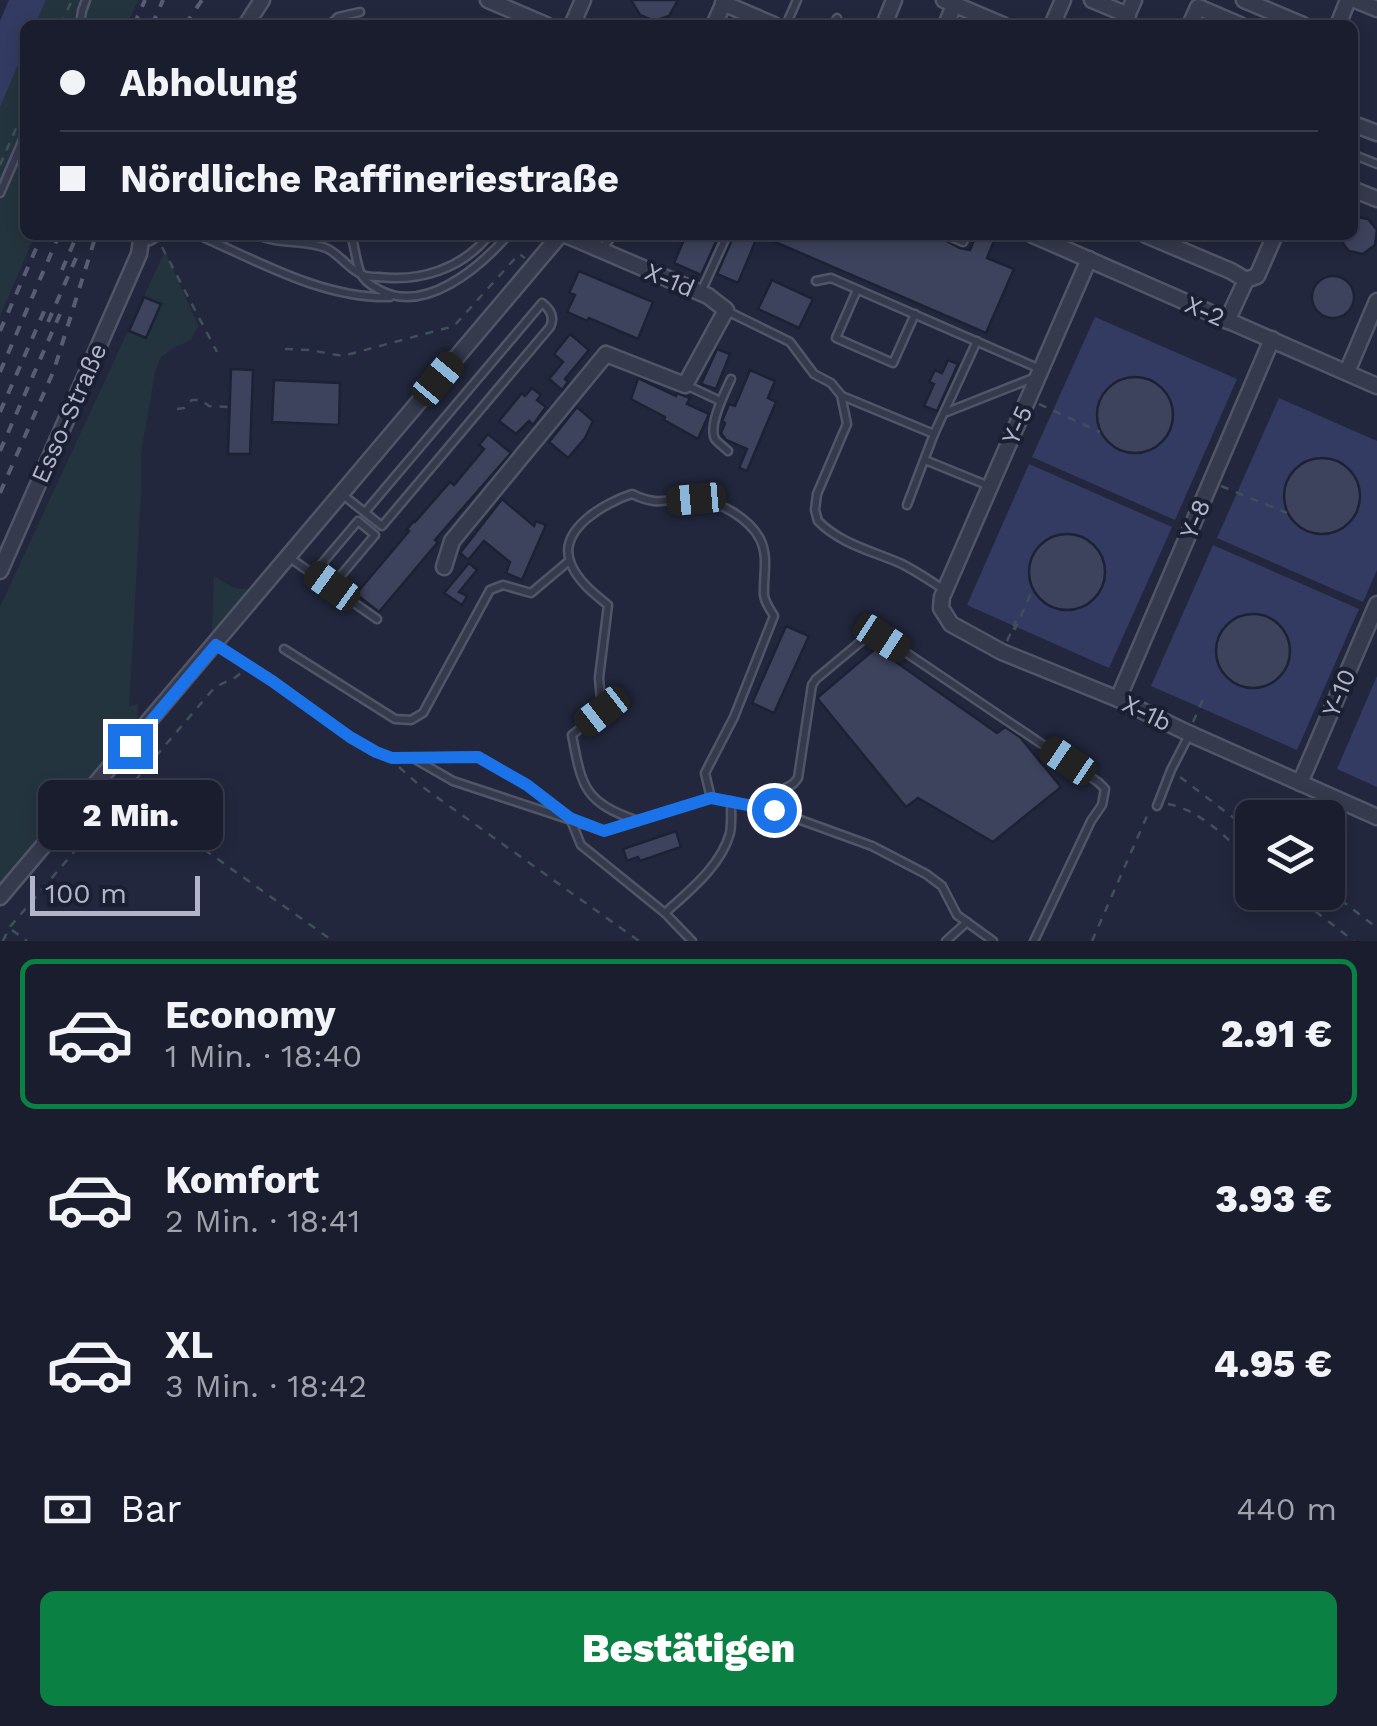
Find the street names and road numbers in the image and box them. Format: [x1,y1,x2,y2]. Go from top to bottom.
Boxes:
street label: X-1d [641,257,699,303]
street label: X-2 [1181,290,1229,332]
street label: Esso-Straße [25,339,113,487]
street label: Y-5 [996,401,1038,449]
street label: Y-8 [1174,495,1216,543]
street label: Y-10 [1316,665,1362,721]
street label: X-1b [1118,689,1176,737]

